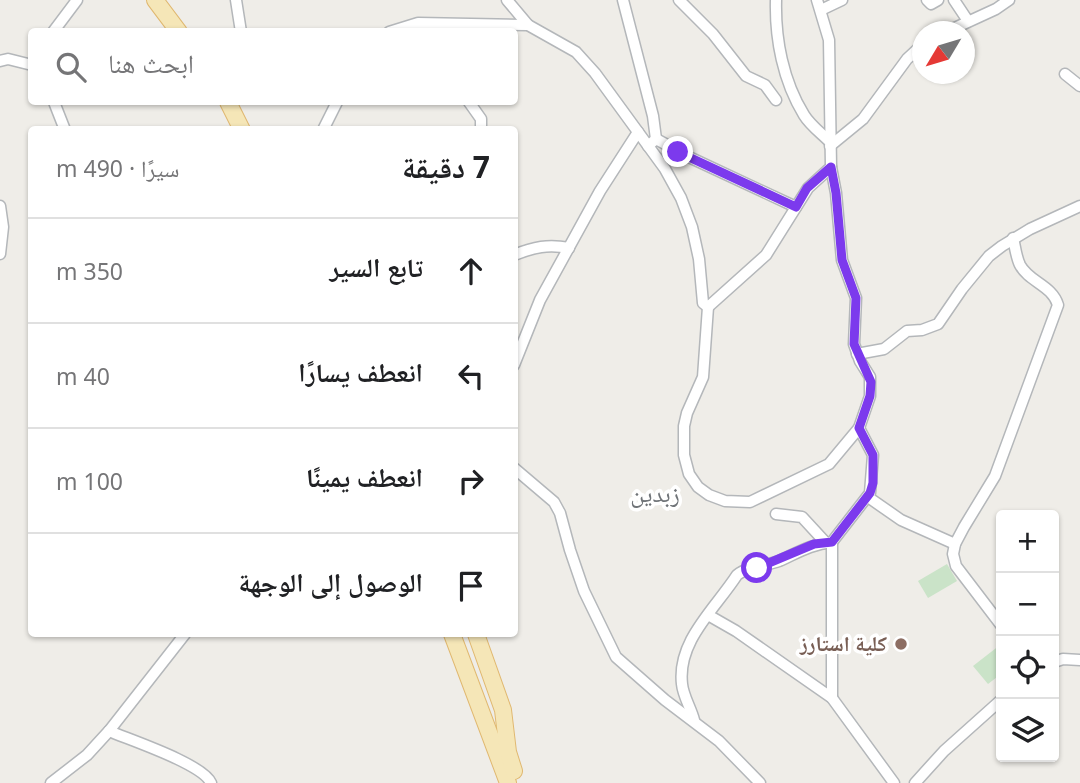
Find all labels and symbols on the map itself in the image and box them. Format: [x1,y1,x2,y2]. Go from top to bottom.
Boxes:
north arrow [912,21,975,84]
route end [662,136,693,167]
district label: زبدين [630,476,680,509]
route start [741,552,772,583]
place label: كلية استارز [799,629,887,657]
marker: كلية استارز [893,636,909,652]

